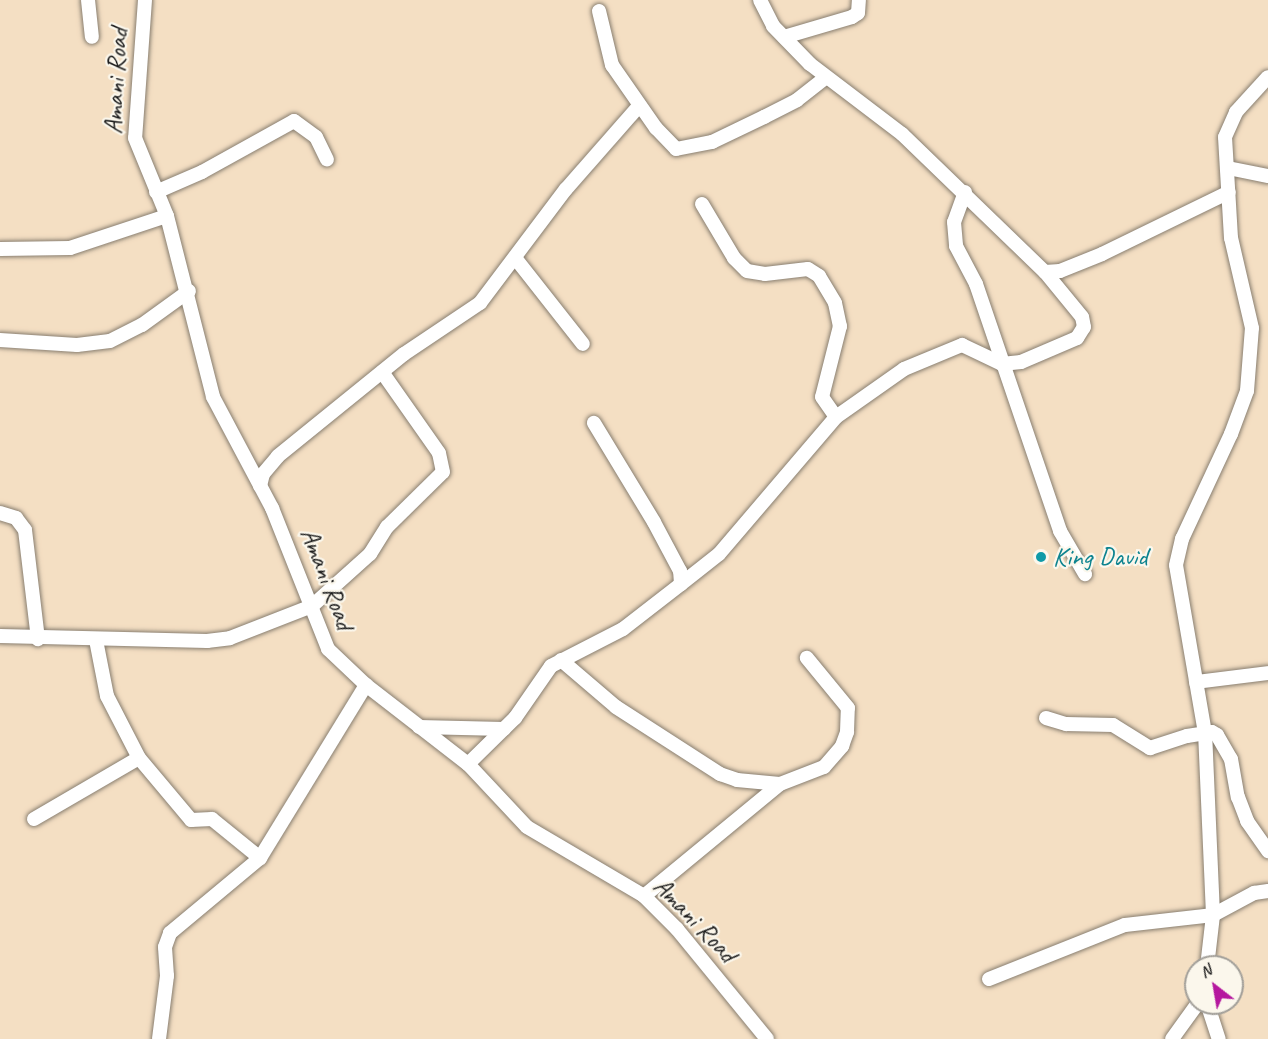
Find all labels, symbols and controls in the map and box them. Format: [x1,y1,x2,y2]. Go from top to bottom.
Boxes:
street label: Amani Road [98,28,134,134]
street label: Amani Road [294,524,360,634]
place label: King David [1053,541,1148,573]
marker: King David [1034,550,1048,564]
street label: Amani Road [647,871,743,969]
north arrow [1184,955,1244,1015]
text: N [1196,960,1215,982]

